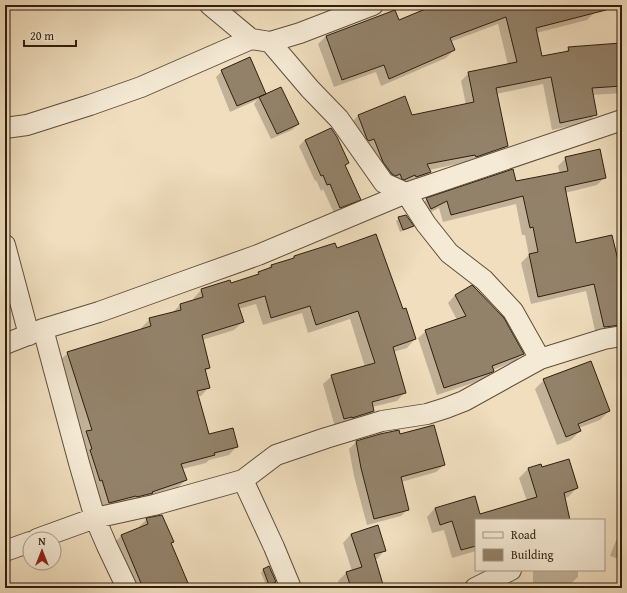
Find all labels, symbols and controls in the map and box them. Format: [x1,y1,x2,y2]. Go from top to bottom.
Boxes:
scale bar [24,22,76,48]
text: 20 m [30,27,54,44]
legend [475,519,605,571]
text: Road [511,526,537,543]
north arrow [22,531,62,571]
text: N [38,533,46,549]
text: Building [511,546,554,563]

